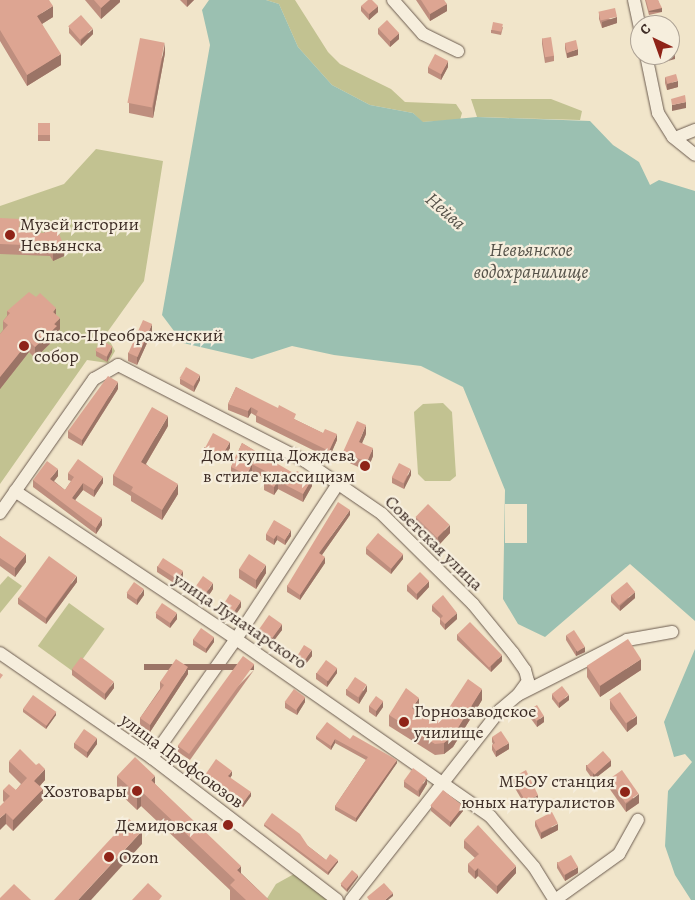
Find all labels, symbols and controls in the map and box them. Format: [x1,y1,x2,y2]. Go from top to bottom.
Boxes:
north arrow [630,15,680,65]
text: С [636,19,655,39]
water label: Нейва [420,188,470,236]
place label: Музей истории Невьянска [20,214,139,256]
marker: Музей истории Невьянска [4,229,16,241]
water label: Невьянское водохранилище [474,240,588,284]
place label: Спасо-Преображенский собор [34,325,223,368]
marker: Спасо-Преображенский собор [18,340,30,352]
place label: Дом купца Дождева в стиле классицизм [201,445,355,488]
marker: Дом купца Дождева в стиле классицизм [359,460,371,472]
street label: Советская улица [380,491,488,595]
street label: улица Луначарского [169,568,311,674]
place label: Горнозаводское училище [414,701,536,744]
street label: улица Профсоюзов [116,709,248,813]
marker: Горнозаводское училище [398,716,410,728]
place label: МБОУ станция юных натуралистов [461,771,615,814]
place label: Хозтовары [43,780,127,802]
marker: Хозтовары [131,785,143,797]
marker: МБОУ станция юных натуралистов [619,786,631,798]
place label: Демидовская [115,814,218,836]
marker: Демидовская [222,819,234,831]
place label: Ozon [119,846,159,868]
marker: Ozon [103,851,115,863]

